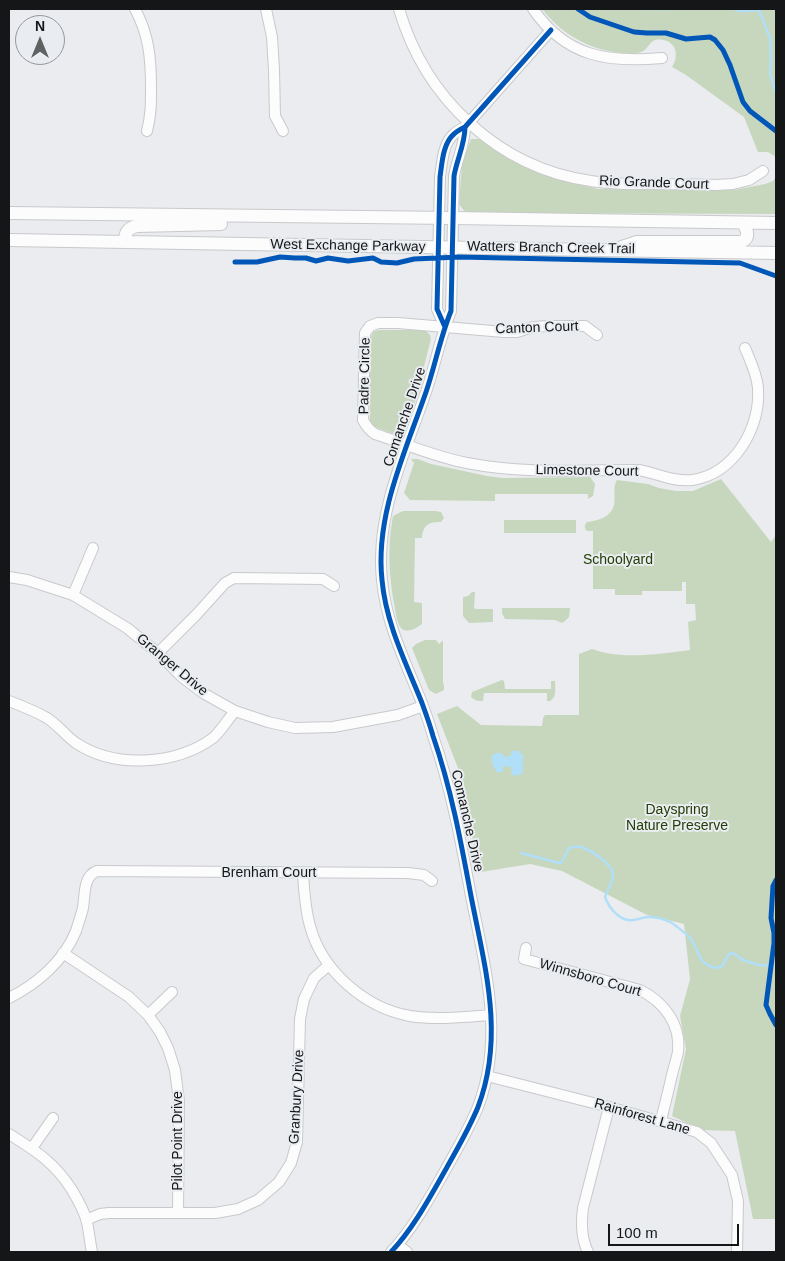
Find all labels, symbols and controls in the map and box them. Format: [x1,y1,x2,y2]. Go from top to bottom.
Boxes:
north arrow [15,15,65,65]
text: N [35,18,45,34]
street label: Rio Grande Court [599,173,709,193]
street label: West Exchange Parkway [270,236,426,256]
street label: Watters Branch Creek Trail [467,238,635,258]
street label: Canton Court [495,318,579,338]
street label: Padre Circle [356,337,374,415]
street label: Comanche Drive [380,365,430,469]
street label: Limestone Court [536,462,638,480]
park label: Schoolyard [583,552,653,568]
street label: Granger Drive [133,630,211,700]
street label: Comanche Drive [447,768,487,874]
park label: Dayspring Nature Preserve [626,802,728,834]
street label: Brenham Court [222,865,316,881]
street label: Winnsboro Court [537,955,643,1001]
street label: Granbury Drive [286,1049,308,1145]
street label: Pilot Point Drive [170,1091,186,1191]
street label: Rainforest Lane [592,1095,692,1139]
scale bar [610,1214,741,1246]
text: 100 m [616,1224,658,1241]

